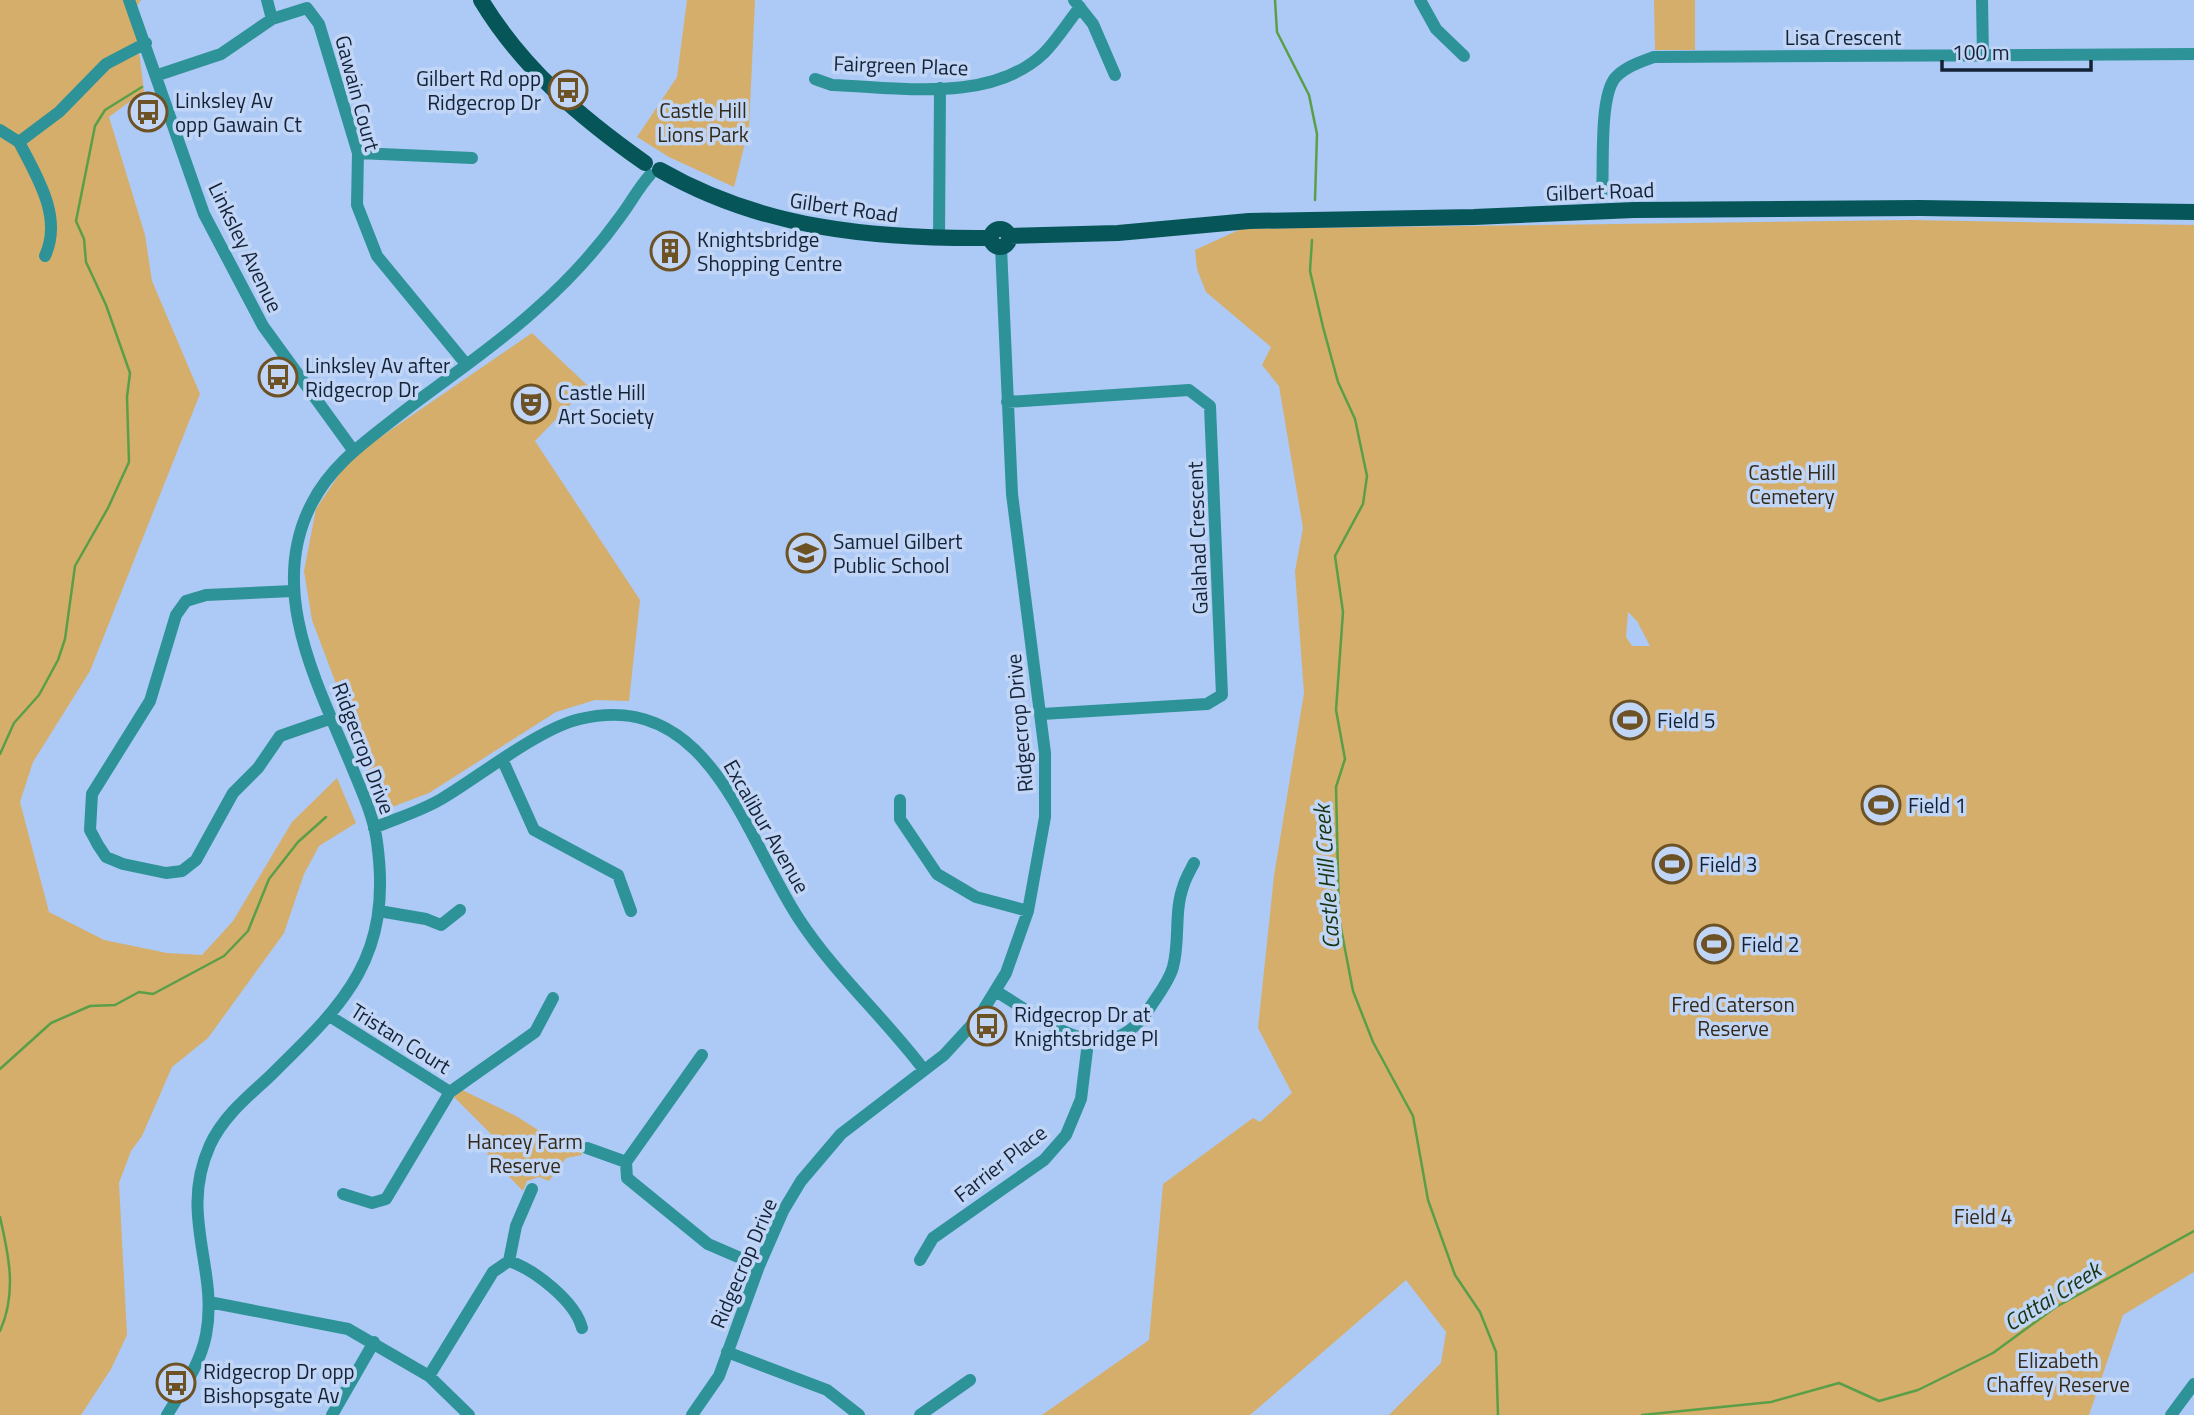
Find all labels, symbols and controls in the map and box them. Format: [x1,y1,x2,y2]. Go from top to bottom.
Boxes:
street label: Lisa Crescent [1785,21,1902,53]
scale bar [1942,28,2091,72]
street label: Gawain Court [327,32,389,155]
text: 100 m [1952,36,2009,68]
street label: Fairgreen Place [833,47,969,83]
place label: Gilbert Rd opp Ridgecrop Dr [416,62,541,118]
bus stop icon: Gilbert Rd opp Ridgecrop Dr [547,69,589,111]
place label: Linksley Av opp Gawain Ct [175,84,303,140]
bus stop icon: Linksley Av opp Gawain Ct [127,91,169,133]
park label: Castle Hill Lions Park [657,94,749,150]
street label: Gilbert Road [1545,173,1655,209]
street label: Linksley Avenue [201,176,291,318]
street label: Gilbert Road [788,184,900,230]
place label: Knightsbridge Shopping Centre [697,223,842,279]
building icon: Knightsbridge Shopping Centre [649,230,691,272]
place label: Linksley Av after Ridgecrop Dr [305,349,450,405]
bus stop icon: Linksley Av after Ridgecrop Dr [257,356,299,398]
place label: Castle Hill Art Society [558,376,654,432]
theatre icon: Castle Hill Art Society [510,383,552,425]
park label: Castle Hill Cemetery [1748,456,1836,512]
street label: Galahad Crescent [1178,460,1216,615]
place label: Samuel Gilbert Public School [833,525,963,581]
school or university icon: Samuel Gilbert Public School [785,532,827,574]
street label: Ridgecrop Drive [997,652,1041,794]
street label: Ridgecrop Drive [324,677,404,819]
sports icon: Field 5 [1609,699,1651,741]
place label: Field 5 [1657,704,1716,736]
street label: Excalibur Avenue [716,753,818,899]
sports icon: Field 1 [1860,784,1902,826]
place label: Field 1 [1908,789,1967,821]
water label: Castle Hill Creek [1303,801,1349,950]
sports icon: Field 3 [1651,843,1693,885]
place label: Field 3 [1699,848,1758,880]
sports icon: Field 2 [1693,923,1735,965]
place label: Field 2 [1741,928,1800,960]
park label: Fred Caterson Reserve [1671,988,1795,1044]
street label: Tristan Court [345,995,458,1082]
place label: Ridgecrop Dr at Knightsbridge Pl [1014,998,1158,1054]
bus stop icon: Ridgecrop Dr at Knightsbridge Pl [966,1005,1008,1047]
street label: Farrier Place [947,1117,1053,1209]
park label: Hancey Farm Reserve [467,1125,583,1181]
street label: Ridgecrop Drive [701,1193,785,1333]
park label: Field 4 [1954,1200,2012,1232]
water label: Cattai Creek [1997,1251,2110,1340]
park label: Elizabeth Chaffey Reserve [1986,1344,2130,1400]
place label: Ridgecrop Dr opp Bishopsgate Av [203,1355,355,1411]
bus stop icon: Ridgecrop Dr opp Bishopsgate Av [155,1362,197,1404]

